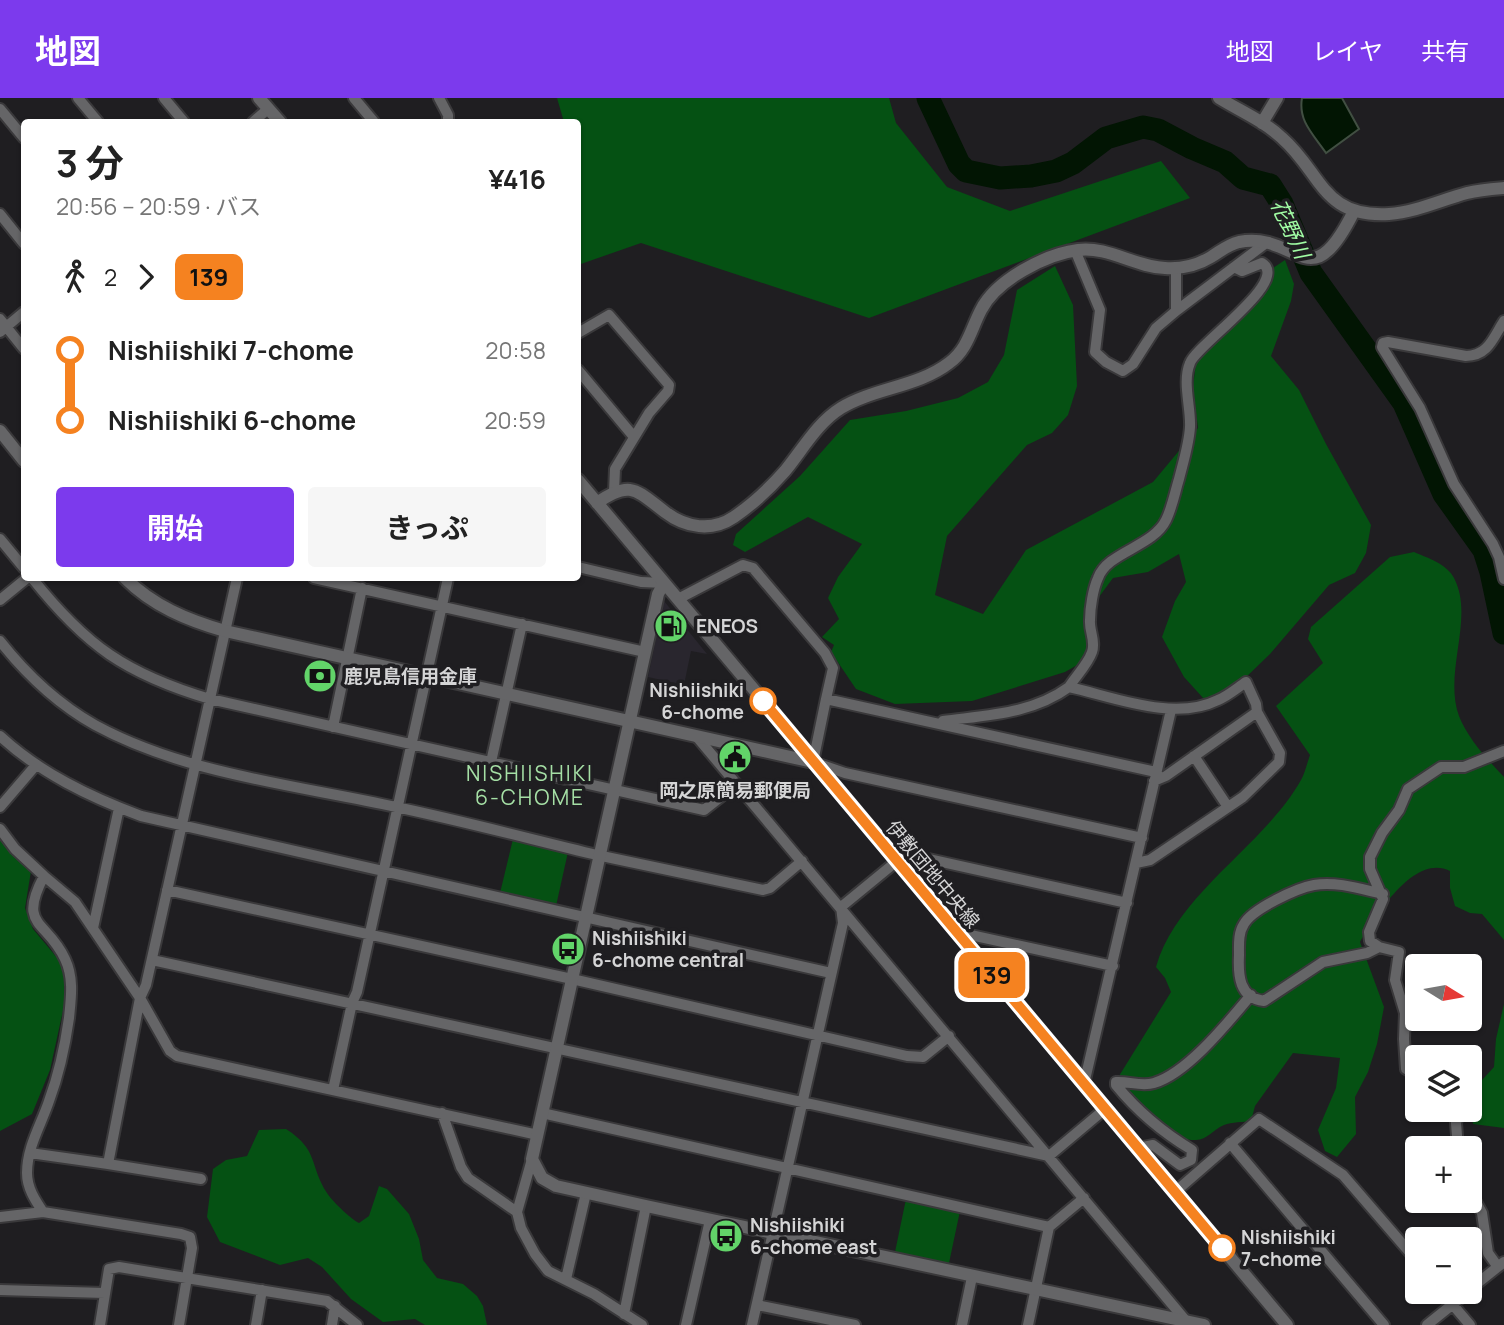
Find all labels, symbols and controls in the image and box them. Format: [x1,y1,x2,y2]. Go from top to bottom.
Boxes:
text: 地図 [35,28,101,73]
text: 地図 [1226,34,1274,67]
text: レイヤ [1312,34,1383,67]
text: 共有 [1421,34,1469,67]
text: 3 分 [56,136,124,188]
text: ¥416 [489,161,546,197]
text: 20:56 – 20:59 · バス [56,190,261,222]
water label: 花野川 [1265,194,1318,265]
icon: walk [56,258,94,296]
icon: forward [127,258,165,296]
text: 139 [189,260,229,293]
text: 2 [104,261,117,293]
text: Nishiishiki 7-chome [108,332,354,368]
text: 20:58 [485,334,546,366]
text: Nishiishiki 6-chome [108,402,356,438]
text: 20:59 [484,404,546,436]
button: 開始 [56,487,294,567]
button: きっぷ [308,487,546,567]
fuel station icon: ENEOS [652,607,690,645]
place label: ENEOS [696,613,758,639]
bank icon: 鹿児島信用金庫 [301,657,339,695]
place label: 鹿児島信用金庫 [344,663,477,689]
place label: Nishiishiki 6-chome [649,677,744,725]
marker: Nishiishiki 6-chome [750,688,776,714]
public building icon: 岡之原簡易郵便局 [716,738,754,776]
district label: NISHIISHIKI 6-CHOME [466,759,594,811]
place label: 岡之原簡易郵便局 [659,777,811,803]
street label: 伊敷団地中央線 [880,815,986,933]
place label: Nishiishiki 6-chome central [592,925,744,973]
bus stop icon: Nishiishiki 6-chome central [549,930,587,968]
line badge: 139 [952,952,1032,998]
north arrow [1405,954,1482,1031]
map controls [1405,954,1482,1304]
text: 139 [972,958,1012,991]
button: layers [1405,1045,1482,1122]
button: + [1405,1136,1482,1213]
place label: Nishiishiki 6-chome east [750,1212,877,1260]
bus stop icon: Nishiishiki 6-chome east [707,1217,745,1255]
place label: Nishiishiki 7-chome [1241,1224,1336,1272]
button: − [1405,1227,1482,1304]
marker: Nishiishiki 7-chome [1209,1235,1235,1261]

